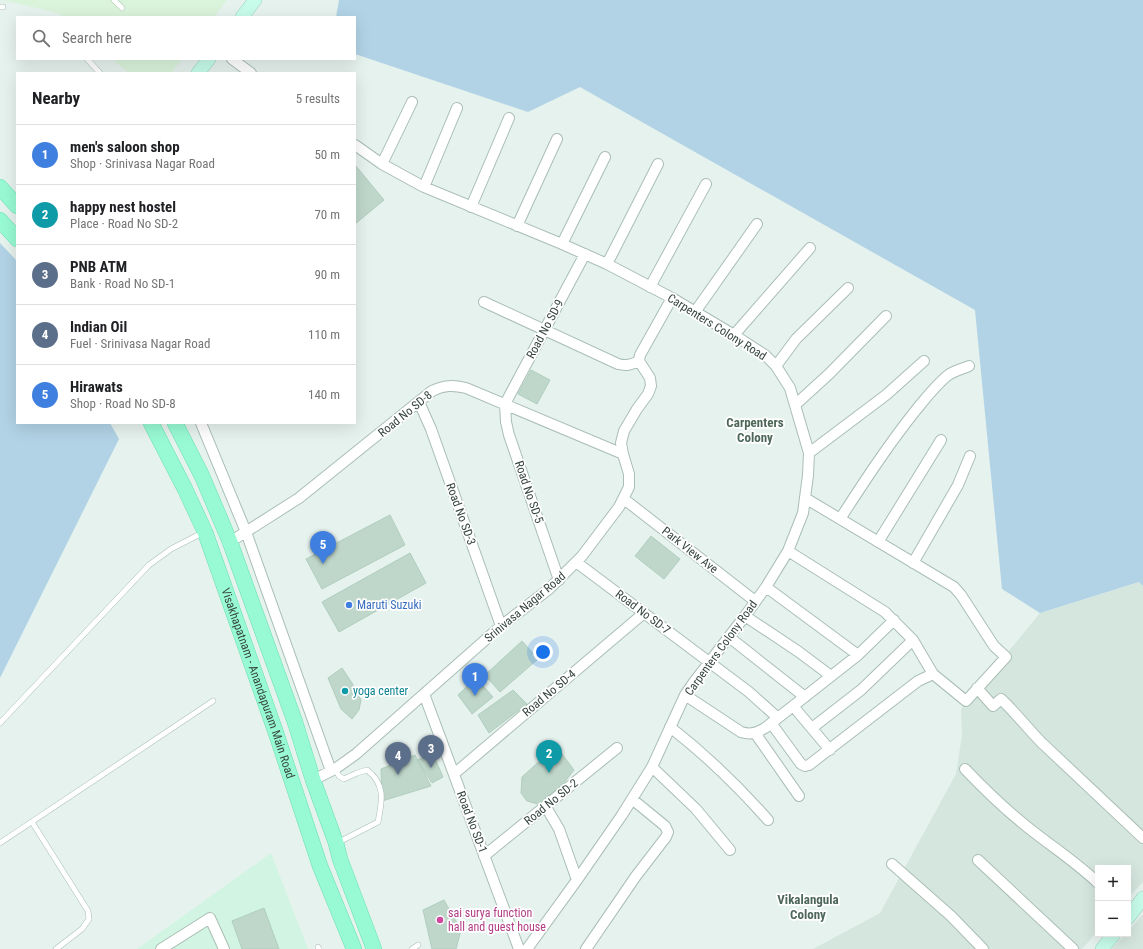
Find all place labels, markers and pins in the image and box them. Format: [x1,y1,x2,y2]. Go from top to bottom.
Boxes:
pin: 5 [310,531,336,564]
place label: Maruti Suzuki [357,598,422,612]
marker: Maruti Suzuki [344,600,354,610]
pin: 1 [462,663,488,696]
place label: yoga center [353,684,409,698]
marker: yoga center [340,686,350,696]
pin: 3 [418,735,444,768]
pin: 2 [536,740,562,773]
pin: 4 [385,742,411,775]
place label: sai surya function hall and guest house [448,906,546,934]
marker: sai surya function hall and guest house [435,915,445,925]

